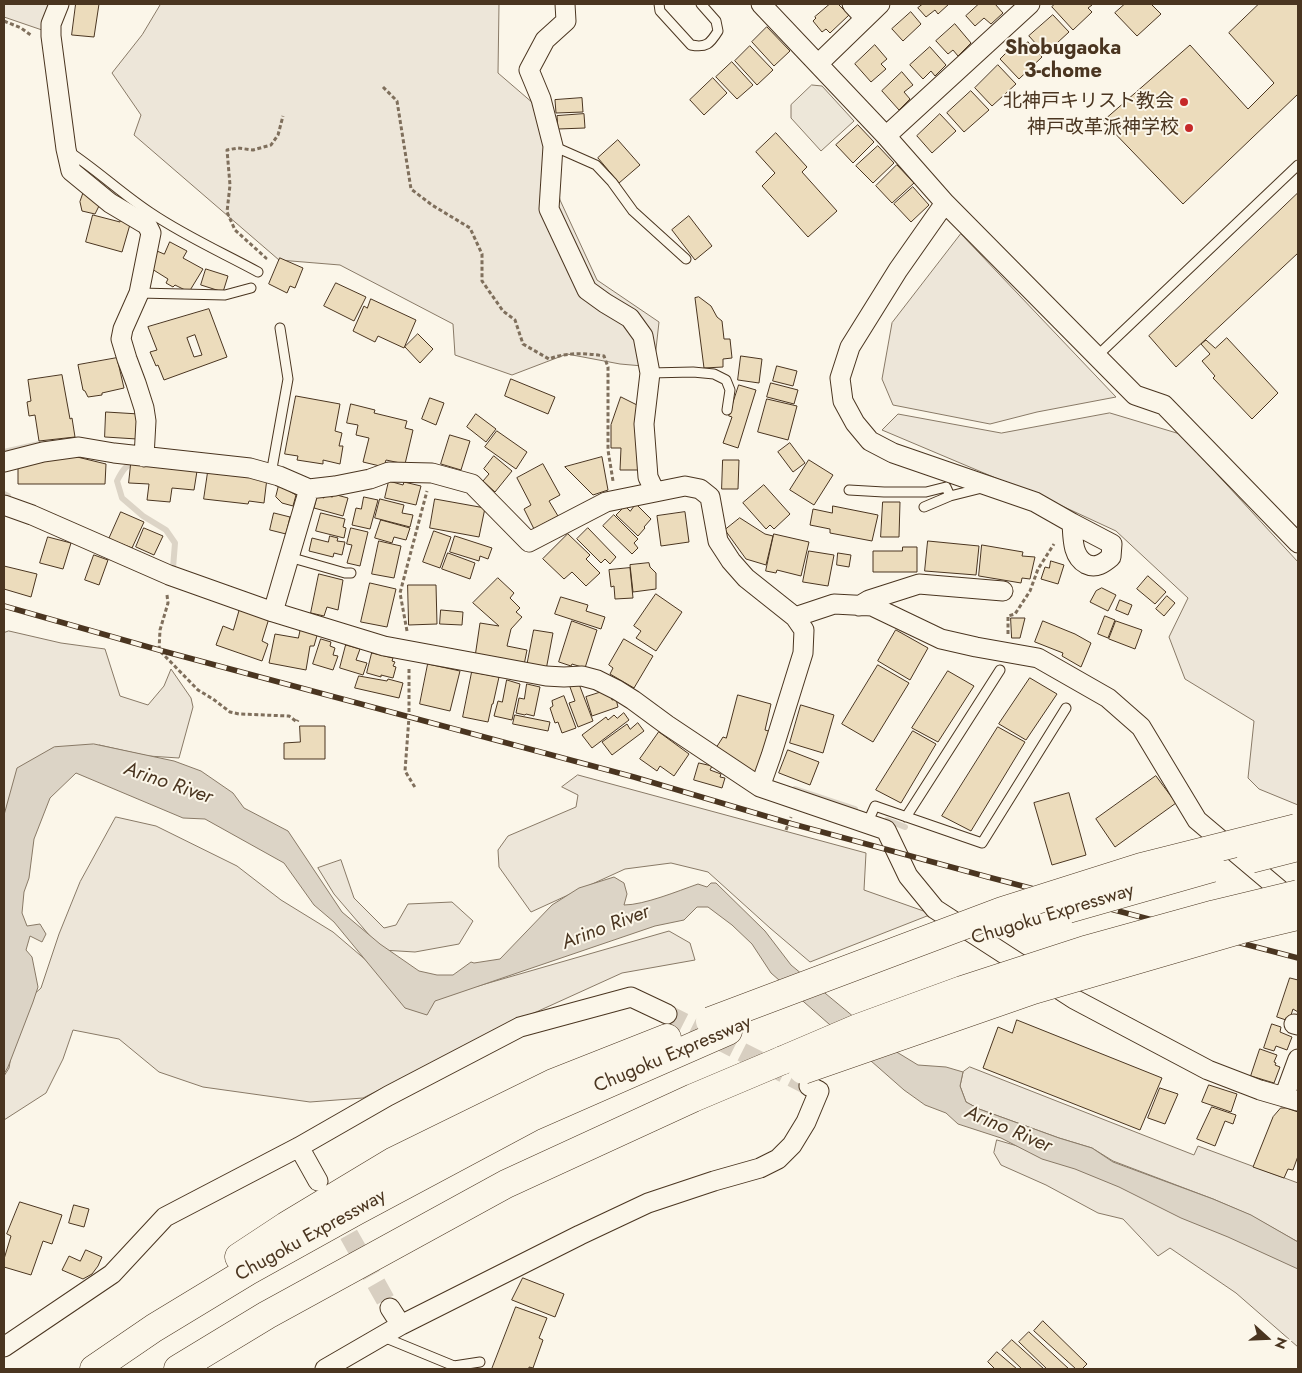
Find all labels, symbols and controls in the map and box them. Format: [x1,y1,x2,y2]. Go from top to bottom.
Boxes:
district label: Shobugaoka 3-chome [1005,37,1121,84]
place label: 北神戸キリスト教会 [1003,91,1174,113]
marker: 北神戸キリスト教会 [1178,96,1190,108]
place label: 神戸改革派神学校 [1027,117,1179,139]
marker: 神戸改革派神学校 [1183,122,1195,134]
water label: Arino River [121,758,215,810]
street label: Chugoku Expressway [969,879,1137,951]
water label: Arino River [559,900,653,956]
street label: Chugoku Expressway [591,1012,755,1098]
water label: Arino River [961,1101,1055,1159]
street label: Chugoku Expressway [232,1185,390,1287]
north arrow [1242,1313,1292,1363]
text: N [1270,1334,1292,1352]

